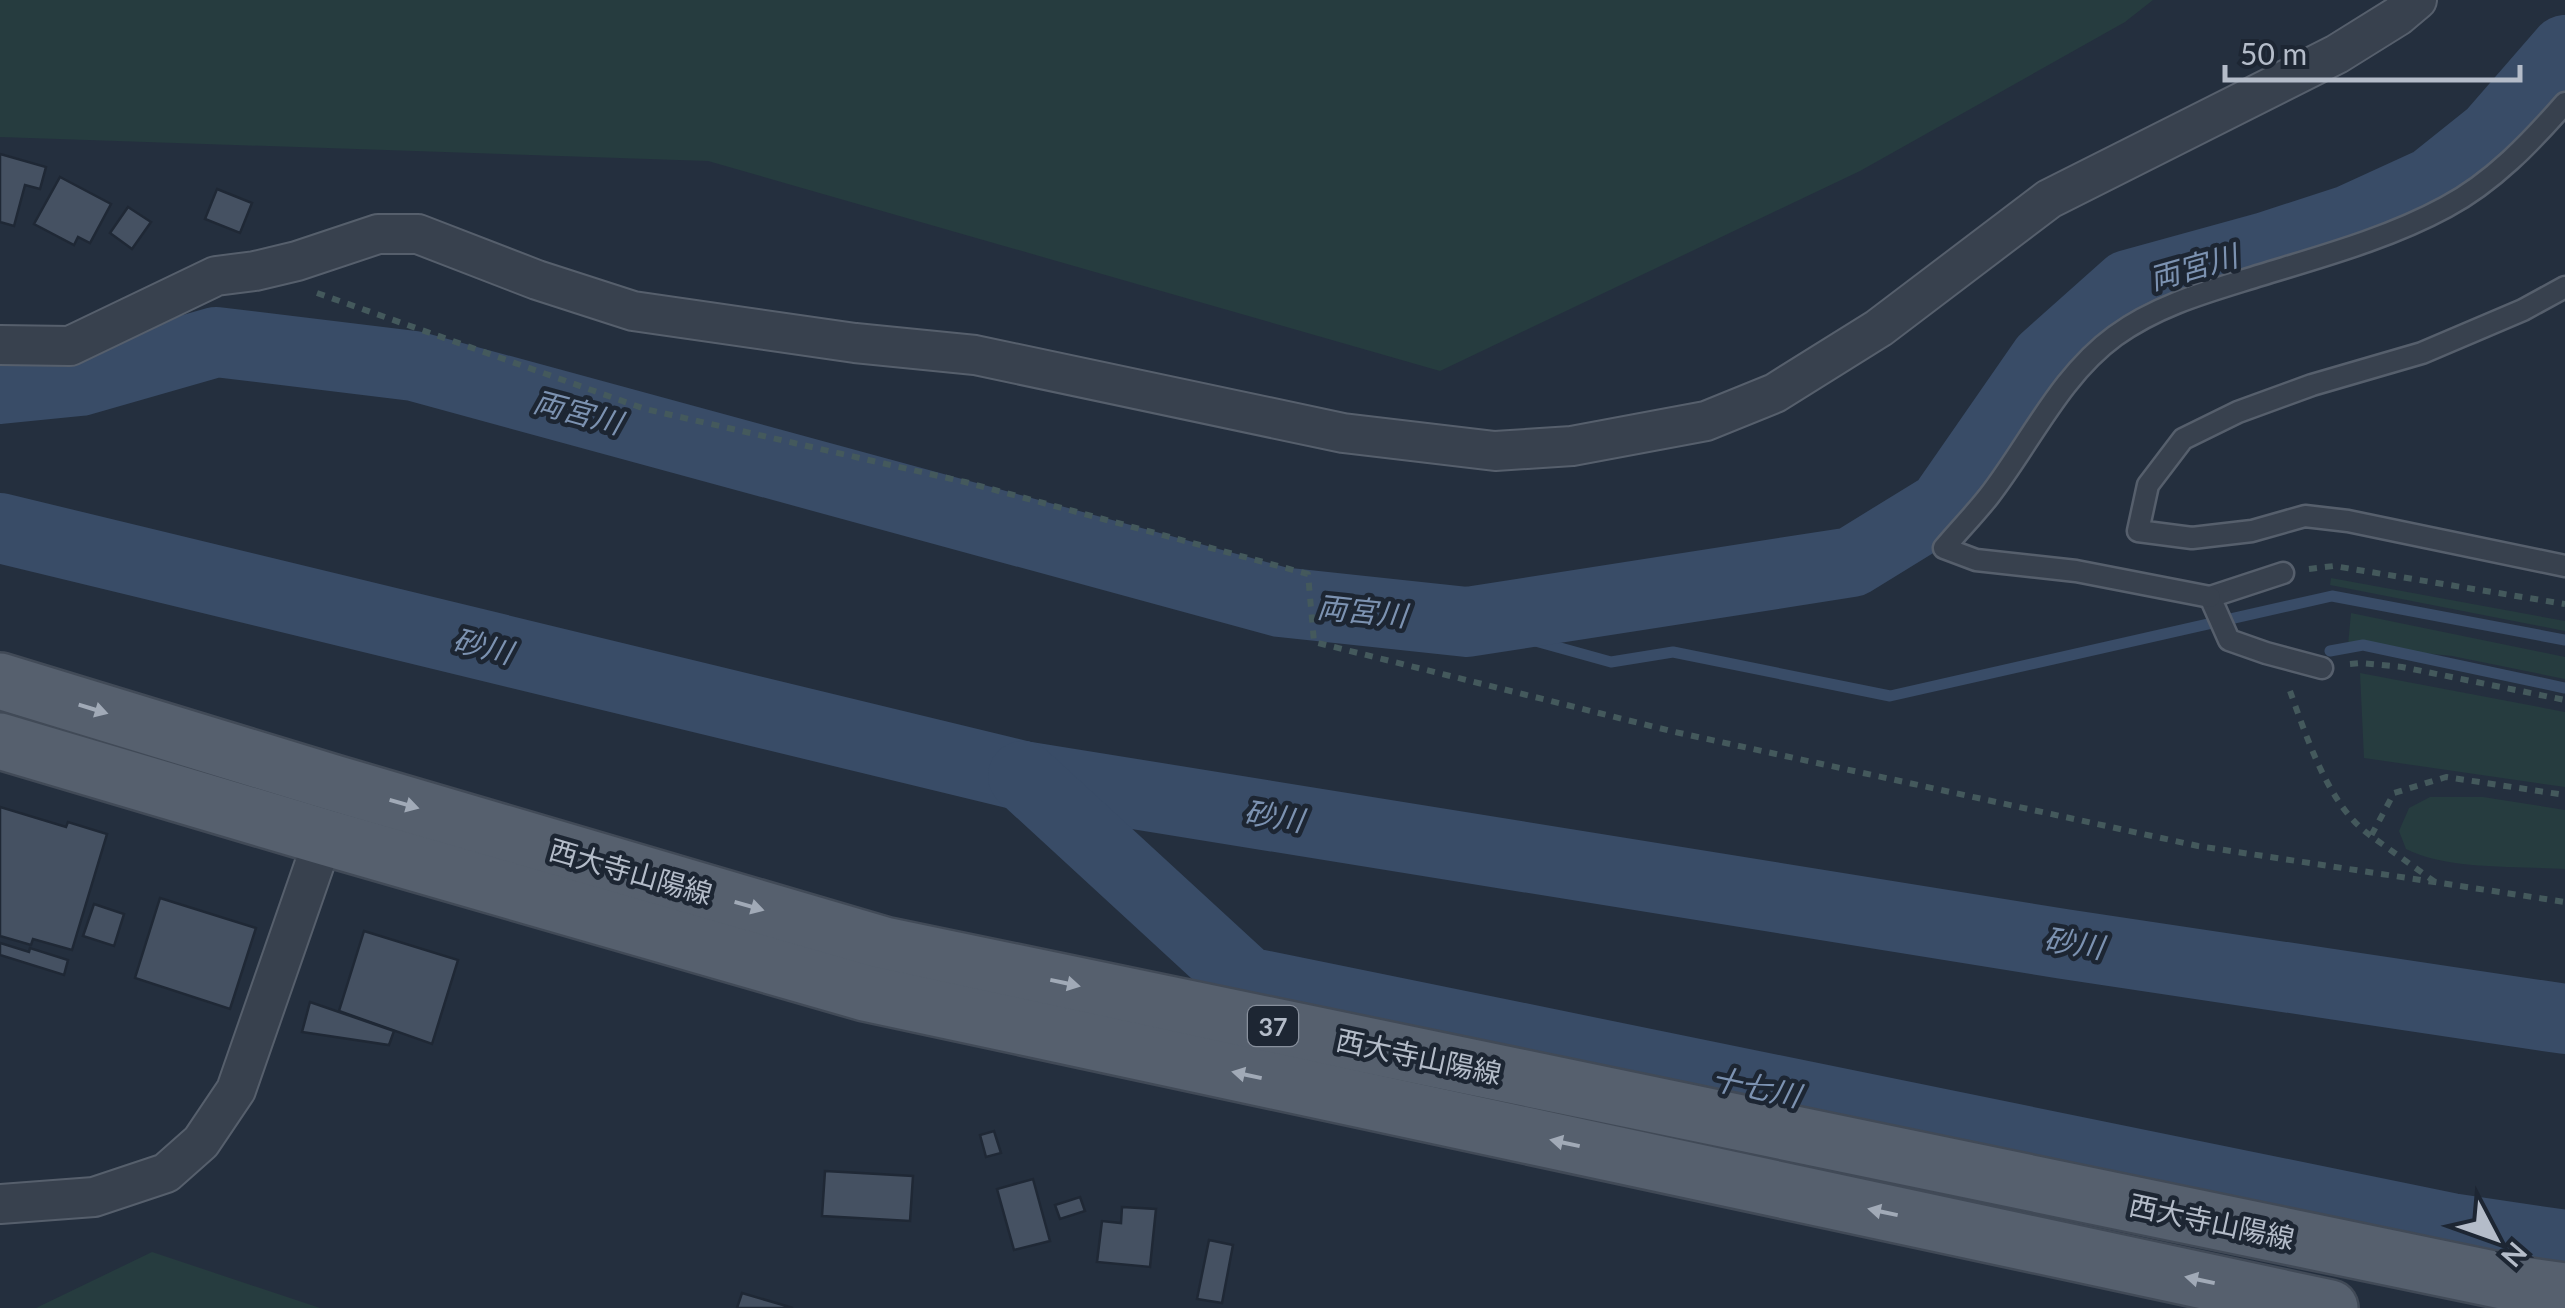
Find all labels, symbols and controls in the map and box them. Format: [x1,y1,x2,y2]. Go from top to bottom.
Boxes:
scale bar [2225,20,2520,82]
text: 50 m [2240,35,2307,71]
water label: 両宮川 [2145,235,2244,296]
water label: 両宮川 [530,382,629,441]
water label: 両宮川 [1315,587,1412,633]
water label: 砂川 [450,620,519,670]
one-way arrow [78,702,109,717]
water label: 砂川 [1242,793,1309,838]
one-way arrow [389,797,420,812]
street label: 西大寺山陽線 [546,832,716,910]
one-way arrow [734,898,765,914]
water label: 砂川 [2042,920,2109,965]
one-way arrow [1050,975,1081,991]
road number: 37 [1248,1006,1298,1046]
street label: 西大寺山陽線 [1333,1022,1505,1090]
water label: 十七川 [1708,1059,1807,1114]
one-way arrow [1231,1067,1262,1082]
one-way arrow [1549,1135,1580,1151]
street label: 西大寺山陽線 [2126,1187,2298,1255]
north arrow [2445,1188,2545,1288]
one-way arrow [1867,1203,1898,1219]
text: N [2495,1236,2535,1274]
one-way arrow [2185,1272,2216,1287]

